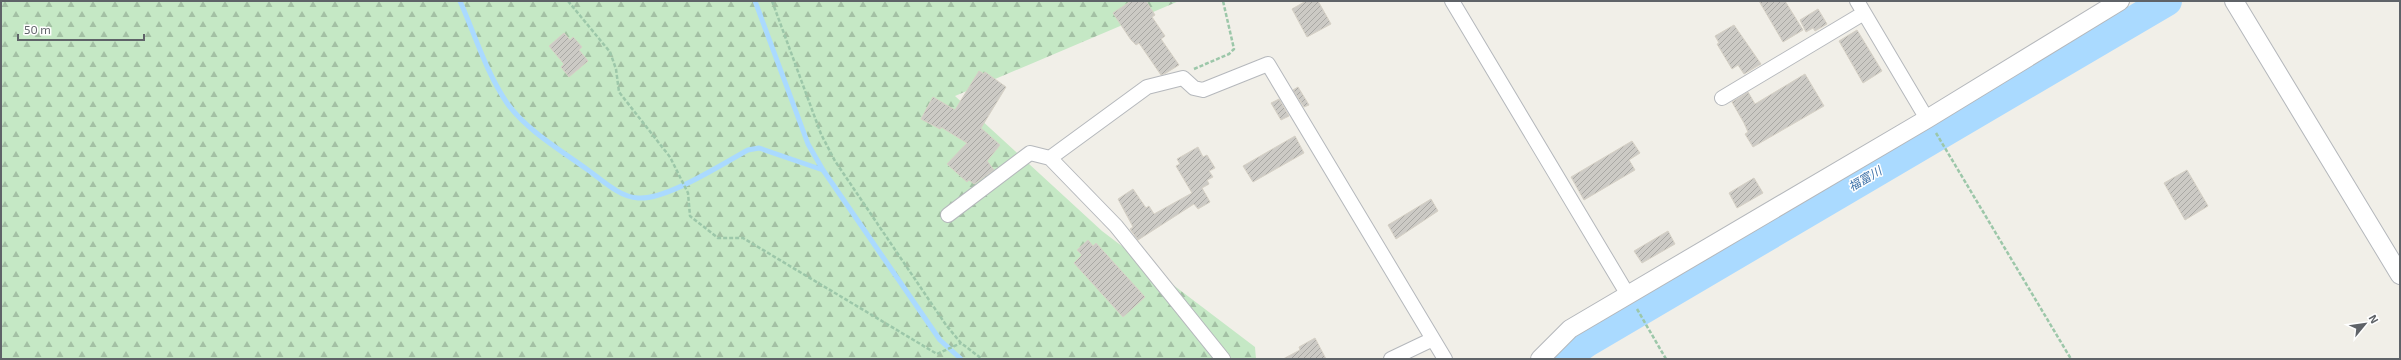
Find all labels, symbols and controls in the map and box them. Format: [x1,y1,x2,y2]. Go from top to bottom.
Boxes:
scale bar [18,16,144,42]
text: 50 m [24,22,51,36]
water label: 福富川 [1845,162,1885,193]
north arrow [2345,304,2385,344]
text: N [2367,312,2382,326]

